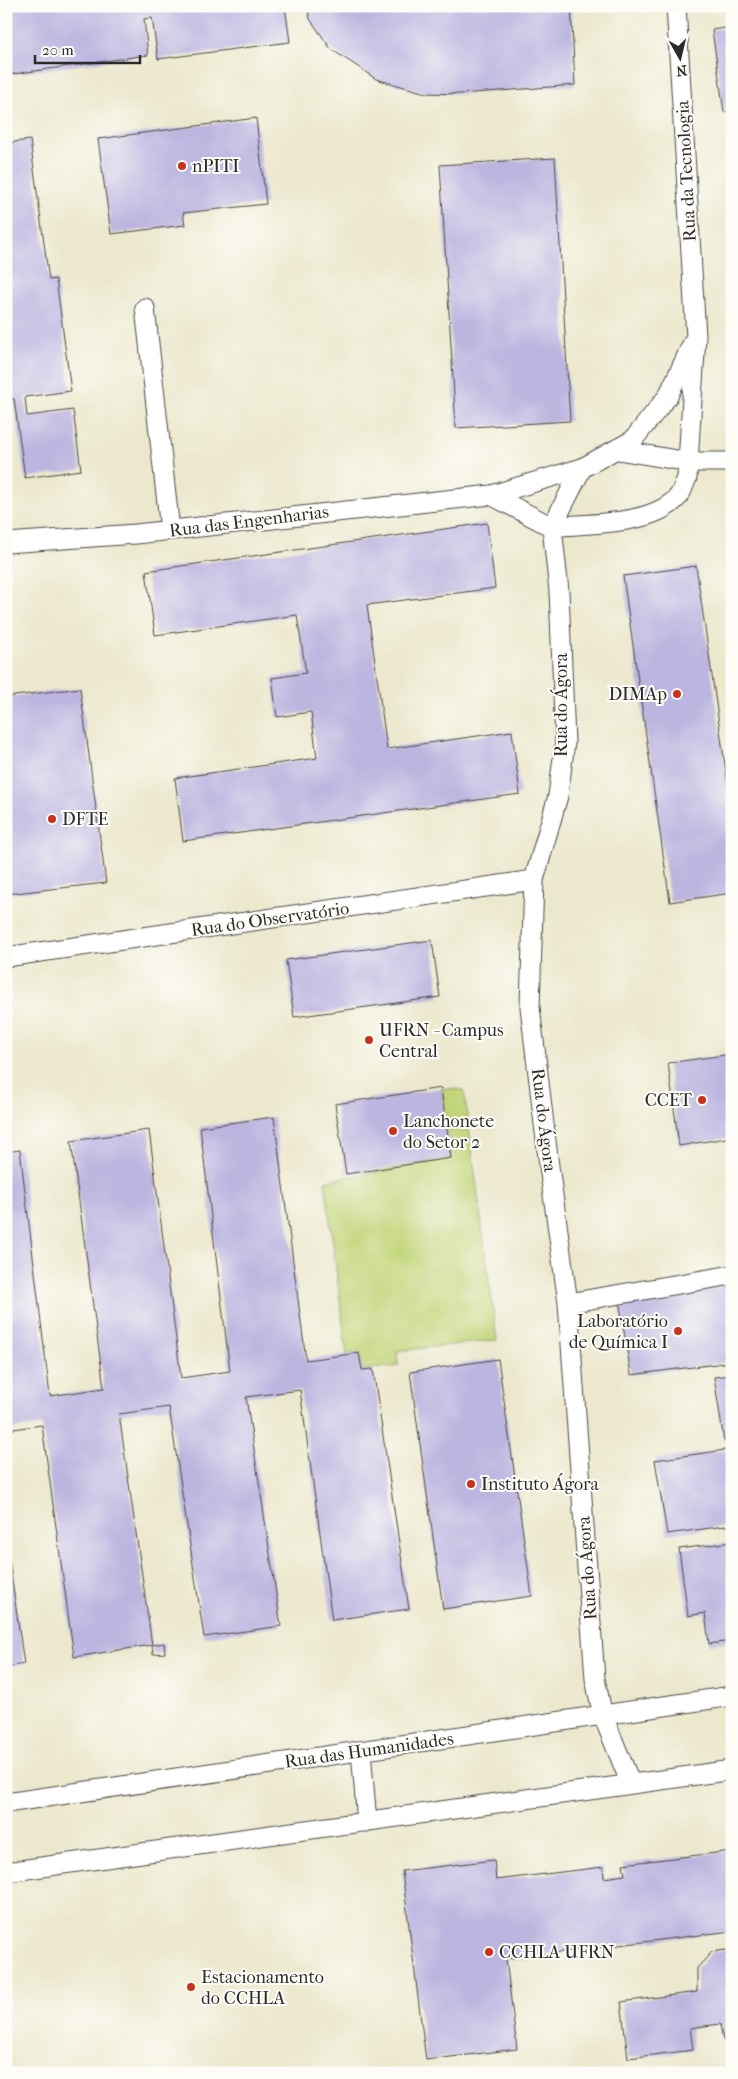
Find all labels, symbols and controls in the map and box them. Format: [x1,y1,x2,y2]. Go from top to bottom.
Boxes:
scale bar [35,32,140,64]
north arrow [656,32,706,82]
text: 20 m [42,41,74,59]
text: N [675,61,688,80]
street label: Rua da Tecnologia [672,99,701,242]
place label: nPITI [192,156,239,177]
marker: nPITI [176,160,188,172]
street label: Rua das Engenharias [168,501,330,542]
street label: Rua do Ágora [550,652,572,757]
place label: DIMAp [609,684,667,705]
marker: DIMAp [671,688,683,700]
place label: DFTE [62,809,109,830]
marker: DFTE [46,813,58,825]
street label: Rua do Observatório [190,898,350,941]
place label: UFRN - Campus Central [379,1020,504,1062]
marker: UFRN - Campus Central [363,1034,375,1046]
street label: Rua do Ágora [527,1067,561,1174]
place label: CCET [645,1090,693,1111]
marker: CCET [696,1094,708,1106]
place label: Lanchonete do Setor 2 [403,1111,494,1153]
marker: Lanchonete do Setor 2 [387,1125,399,1137]
place label: Laboratório de Química I [569,1311,668,1353]
marker: Laboratório de Química I [672,1325,684,1337]
place label: Instituto Ágora [481,1473,600,1495]
marker: Instituto Ágora [465,1478,477,1490]
street label: Rua do Ágora [572,1515,602,1621]
street label: Rua das Humanidades [283,1728,455,1773]
place label: CCHLA UFRN [499,1942,615,1963]
marker: CCHLA UFRN [483,1946,495,1958]
place label: Estacionamento do CCHLA [201,1967,324,2009]
marker: Estacionamento do CCHLA [185,1981,197,1993]

